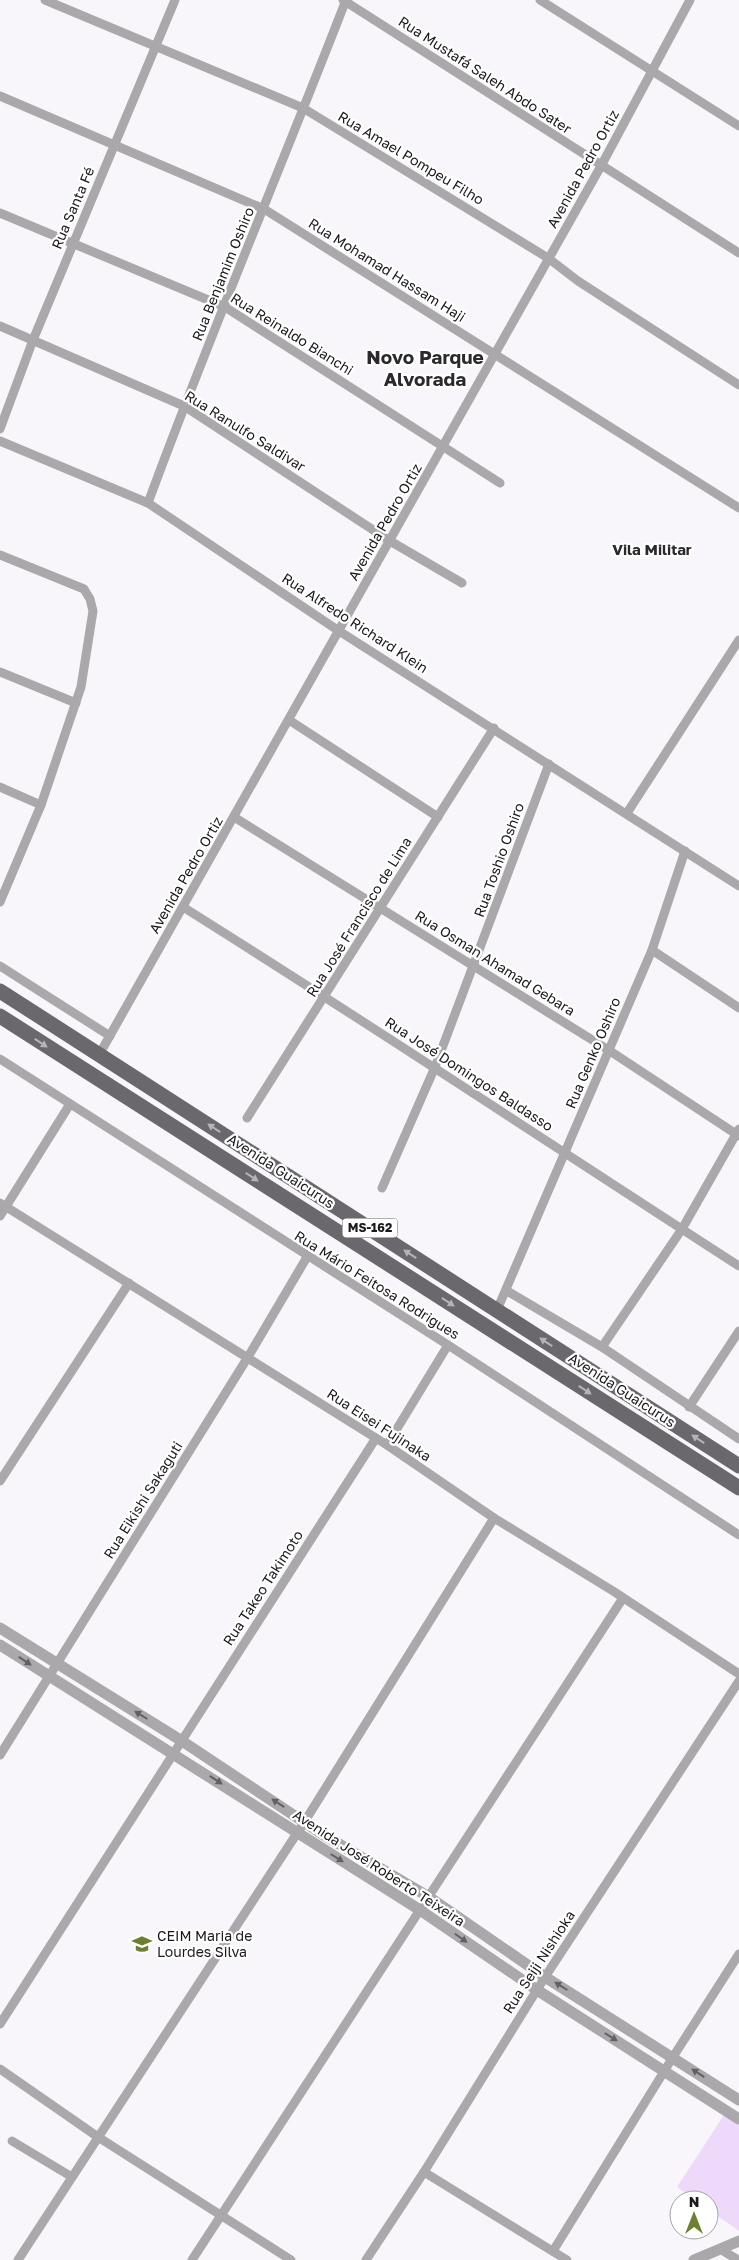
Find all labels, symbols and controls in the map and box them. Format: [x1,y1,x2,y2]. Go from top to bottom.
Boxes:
street label: Rua Mustafá Saleh Abdo Sater [396,12,575,137]
street label: Rua Amael Pompeu Filho [335,107,487,208]
street label: Avenida Pedro Ortiz [543,107,622,231]
street label: Rua Santa Fé [48,164,98,252]
street label: Rua Benjamim Oshiro [188,204,257,343]
street label: Rua Mohamad Hassam Haji [306,214,469,325]
street label: Rua Reinaldo Bianchi [228,289,357,378]
district label: Novo Parque Alvorada [366,345,484,390]
street label: Rua Ranulfo Saldivar [182,387,309,475]
street label: Avenida Pedro Ortiz [344,460,425,583]
district label: Vila Militar [612,540,692,558]
street label: Rua Alfredo Richard Klein [279,569,431,676]
street label: Rua Toshio Oshiro [470,800,527,919]
street label: Avenida Pedro Ortiz [145,813,226,936]
street label: Rua José Francisco de Lima [302,834,415,1000]
street label: Rua Osman Ahamad Gebara [412,906,578,1019]
street label: Rua Genko Oshiro [561,995,624,1111]
street label: Rua José Domingos Baldasso [382,1013,556,1134]
one-way arrow [34,1038,48,1048]
one-way arrow [208,1124,221,1133]
street label: Avenida Guaicurus [225,1130,338,1211]
one-way arrow [245,1173,258,1182]
road number: MS-162 [342,1218,398,1238]
street label: Rua Mário Feitosa Rodrigues [292,1227,463,1342]
one-way arrow [403,1249,416,1259]
one-way arrow [441,1298,454,1307]
one-way arrow [540,1337,553,1347]
street label: Avenida Guaicurus [566,1349,679,1430]
street label: Rua Eisei Fujinaka [324,1385,435,1465]
one-way arrow [578,1385,591,1394]
one-way arrow [691,1435,705,1444]
street label: Rua Eikishi Sakaguti [100,1438,186,1562]
street label: Rua Takeo Takimoto [219,1527,306,1649]
one-way arrow [18,1656,31,1666]
one-way arrow [134,1710,148,1720]
one-way arrow [209,1776,222,1785]
one-way arrow [271,1798,284,1808]
street label: Avenida José Roberto Teixeira [290,1806,468,1930]
one-way arrow [330,1854,344,1863]
street label: Rua Seiji Nishioka [499,1907,578,2016]
place label: CEIM Maria de Lourdes Silva [157,1927,252,1960]
school or university icon: CEIM Maria de Lourdes Silva [131,1933,153,1955]
one-way arrow [454,1933,467,1942]
one-way arrow [554,1982,567,1991]
one-way arrow [604,2032,617,2042]
one-way arrow [691,2068,705,2078]
north arrow [669,2190,719,2240]
text: N [689,2193,699,2210]

